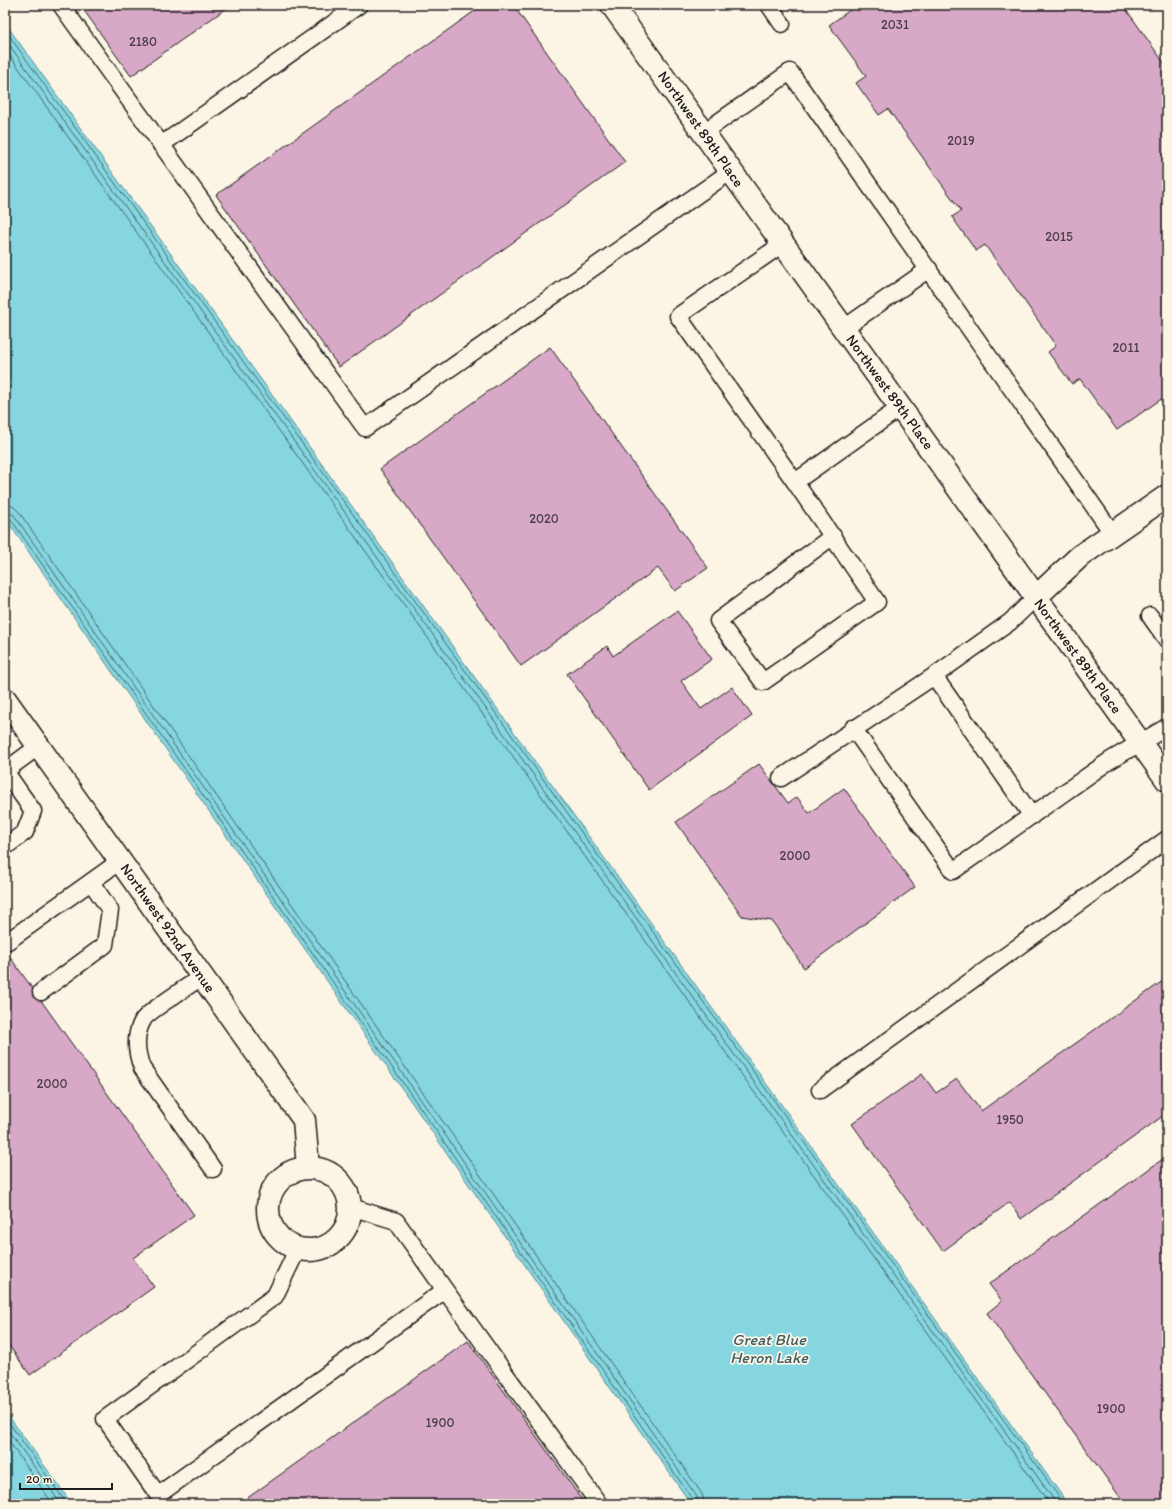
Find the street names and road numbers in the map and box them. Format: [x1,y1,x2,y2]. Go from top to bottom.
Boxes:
street label: Northwest 89th Place [654,67,748,191]
street label: Northwest 89th Place [842,331,938,453]
street label: Northwest 89th Place [1030,595,1126,717]
street label: Northwest 92nd Avenue [117,860,219,996]

